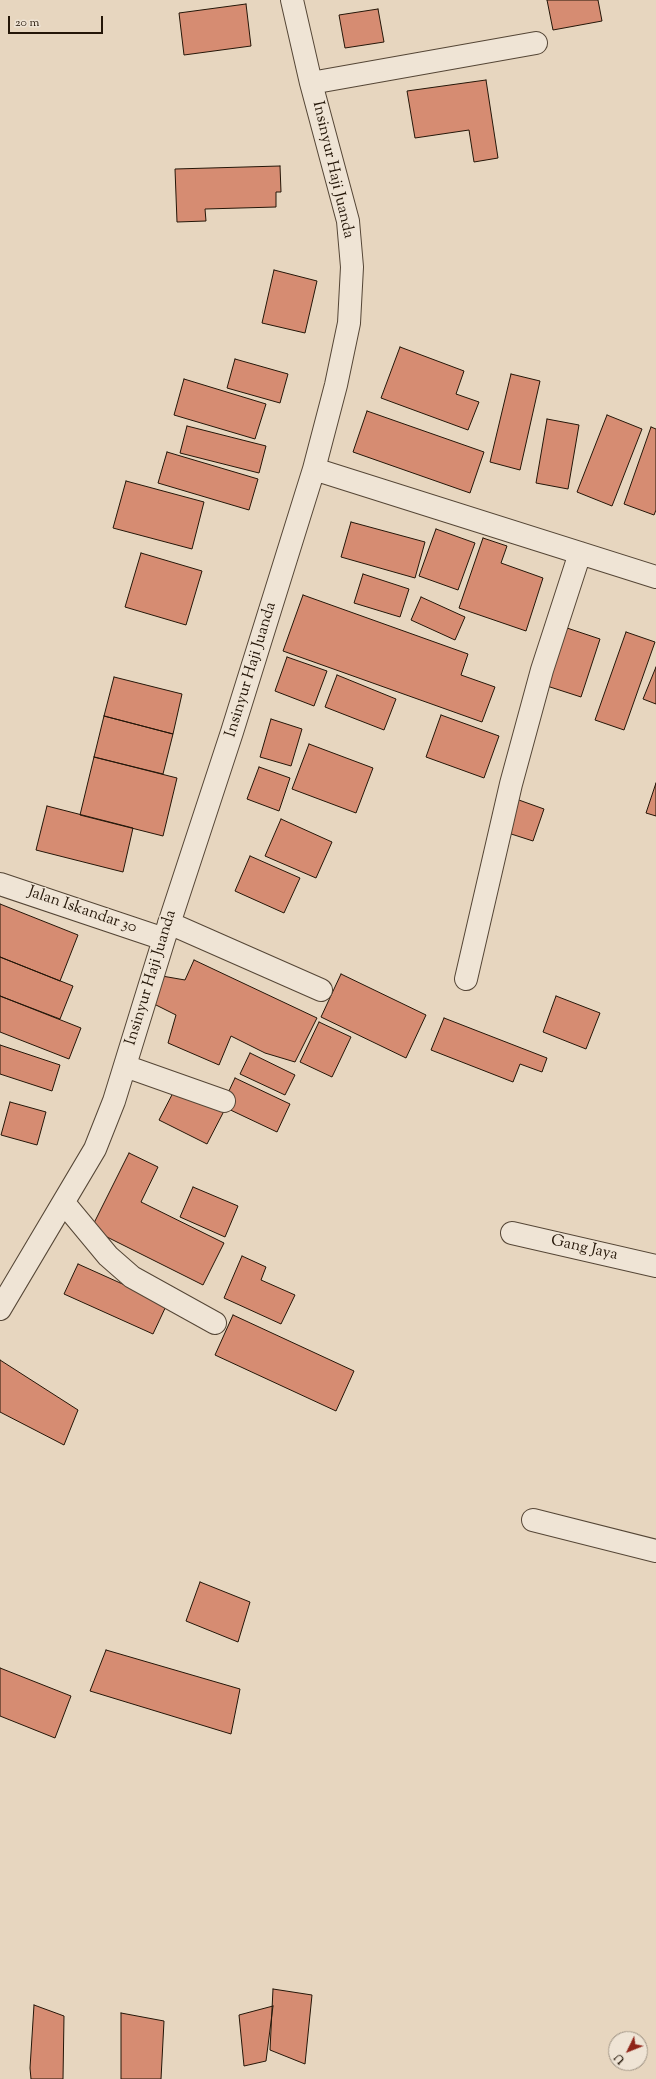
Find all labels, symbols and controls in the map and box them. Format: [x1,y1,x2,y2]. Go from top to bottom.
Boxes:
scale bar [10,8,105,34]
text: 20 m [15,14,39,32]
street label: Insinyur Haji Juanda [307,99,357,241]
street label: Insinyur Haji Juanda [222,600,282,740]
street label: Jalan Iskandar 30 [25,883,139,939]
street label: Insinyur Haji Juanda [122,908,182,1048]
street label: Gang Jaya [549,1232,619,1266]
north arrow [608,2031,648,2071]
text: U [611,2050,629,2067]

